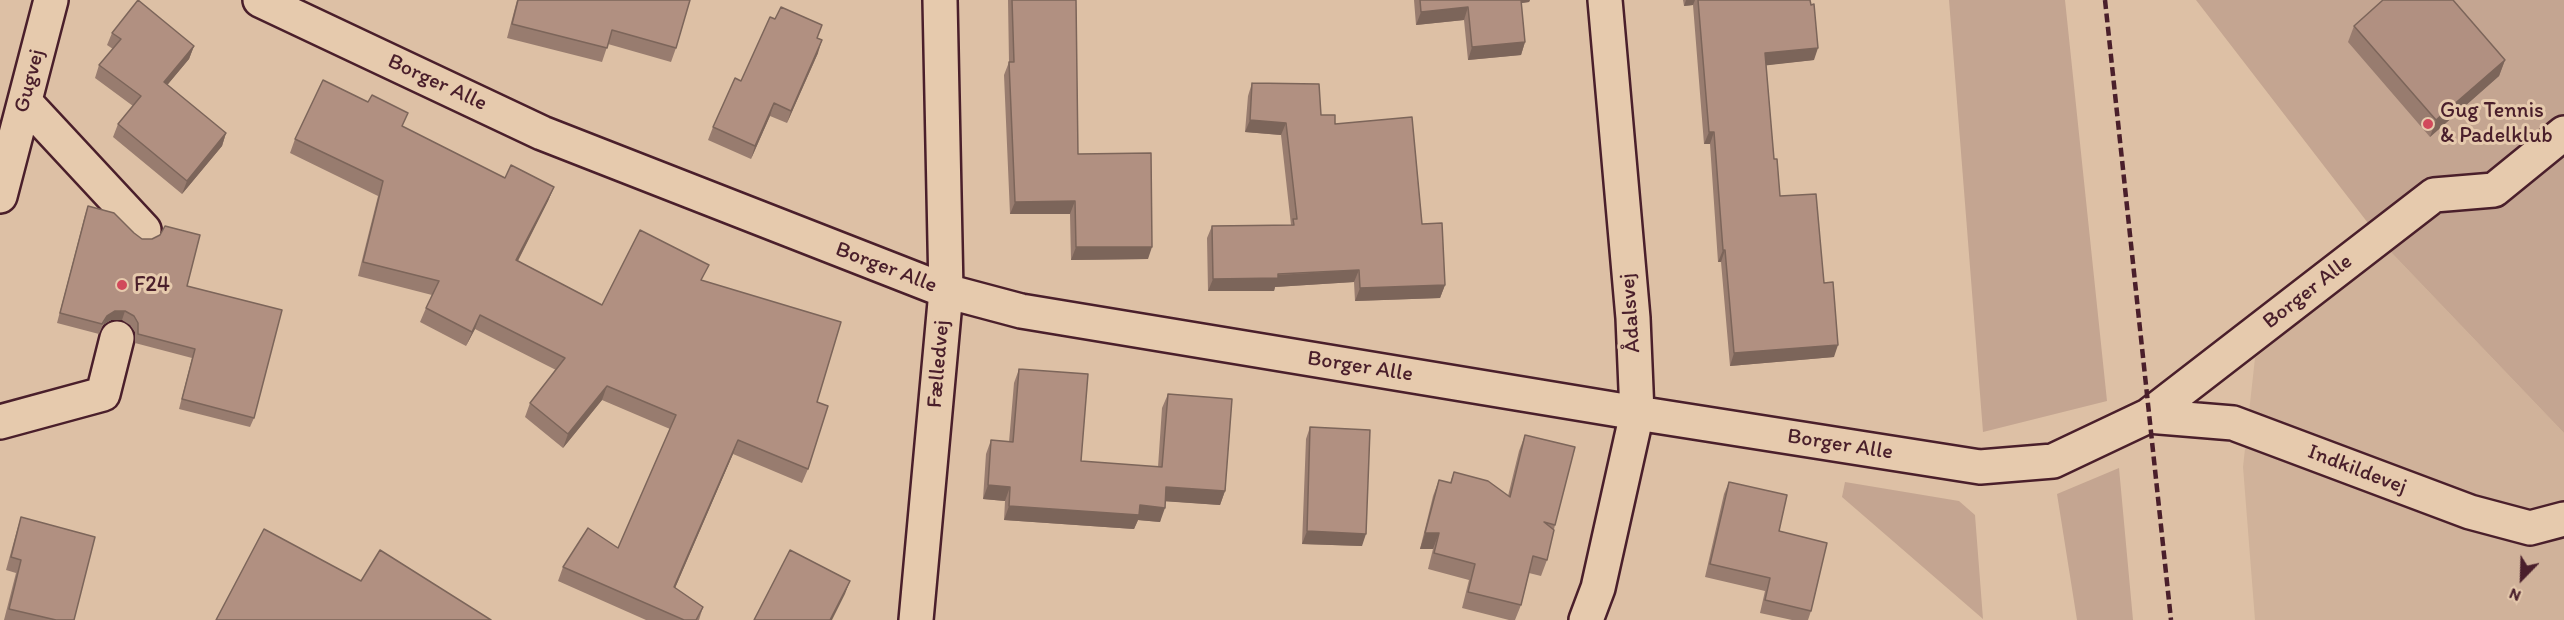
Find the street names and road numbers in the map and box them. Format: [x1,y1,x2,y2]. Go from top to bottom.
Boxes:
street label: Gugvej [9,46,51,116]
street label: Borger Alle [383,49,491,117]
street label: Borger Alle [832,237,940,299]
street label: Borger Alle [2258,249,2358,335]
street label: Ådalsvej [1615,272,1647,354]
street label: Fælledvej [922,319,956,409]
street label: Borger Alle [1305,346,1415,388]
street label: Borger Alle [1785,424,1895,466]
street label: Indkildevej [2304,439,2410,501]

